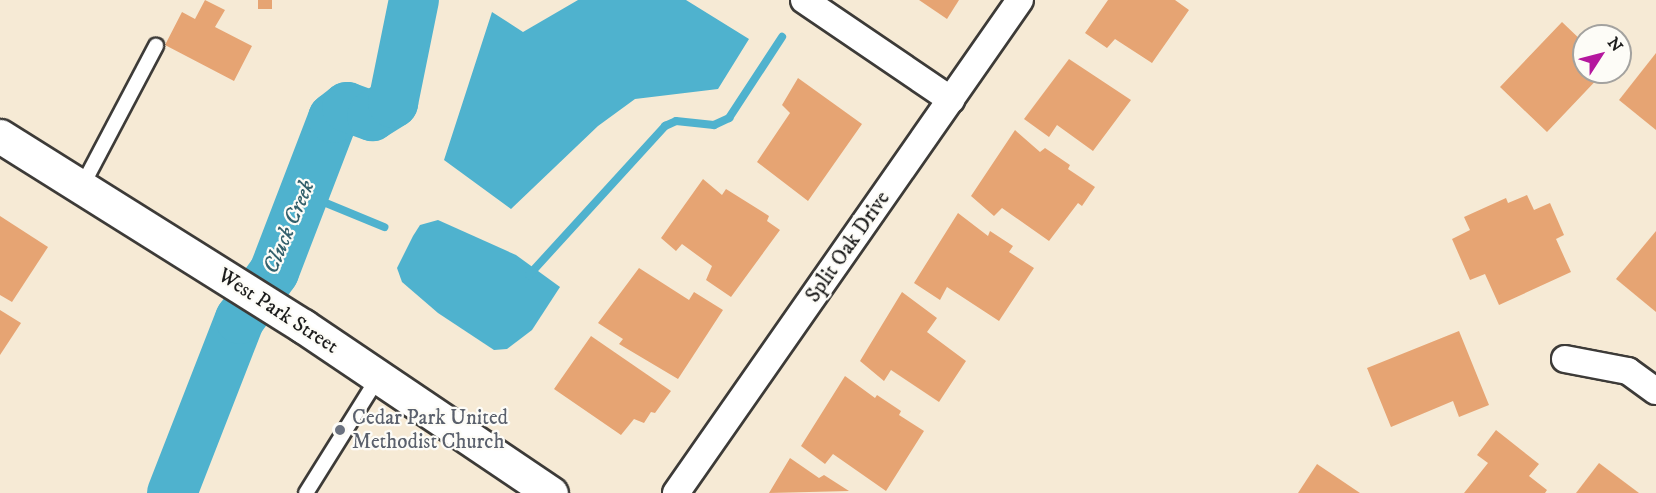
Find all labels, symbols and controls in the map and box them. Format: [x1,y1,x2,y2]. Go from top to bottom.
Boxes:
north arrow [1572,24,1632,84]
text: N [1603,33,1627,56]
water label: Cluck Creek [258,176,320,278]
street label: Split Oak Drive [800,187,896,307]
street label: West Park Street [213,263,343,359]
place label: Cedar Park United Methodist Church [352,405,508,455]
marker: Cedar Park United Methodist Church [333,423,347,437]

